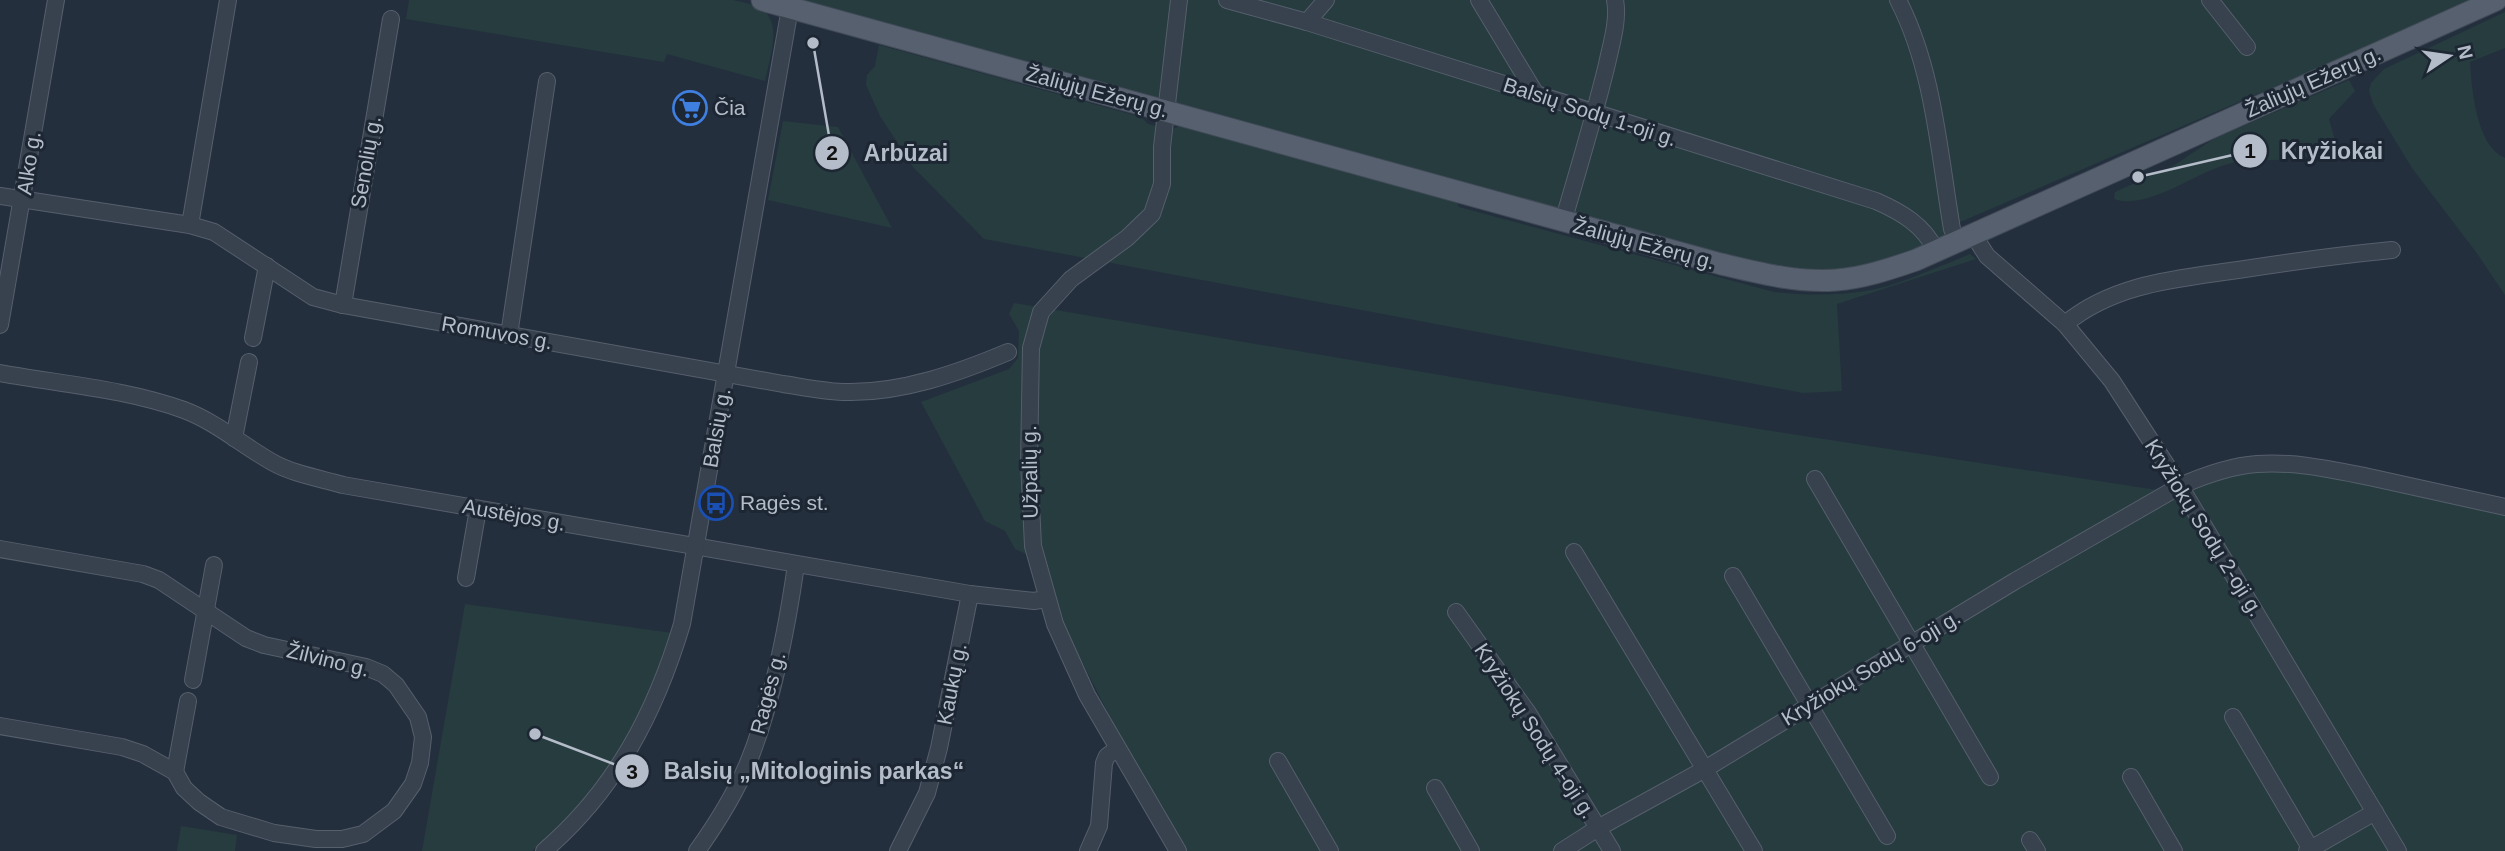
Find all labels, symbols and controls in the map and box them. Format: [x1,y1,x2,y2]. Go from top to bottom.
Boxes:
north arrow [2414,21,2484,91]
street label: Žaliųjų Ežerų g. [2241,41,2384,122]
text: N [2453,43,2477,61]
street label: Žaliųjų Ežerų g. [1024,62,1171,122]
street label: Balsių Sodų 1-oji g. [1501,73,1680,150]
supermarket icon: Čia [671,89,709,127]
place label: Čia [714,96,746,119]
street label: Senolių g. [346,114,385,210]
street label: Alko g. [12,129,45,196]
callout: Kryžiokai [2232,129,2397,173]
callout: Arbūzai [814,131,962,175]
text: Kryžiokai [2281,138,2383,164]
text: 1 [2244,139,2256,162]
text: Arbūzai [864,140,948,166]
text: 2 [826,141,838,164]
street label: Žaliųjų Ežerų g. [1571,214,1718,274]
street label: Romuvos g. [440,311,554,354]
street label: Balsių g. [698,386,735,470]
street label: Užpalių g. [1017,425,1042,519]
street label: Kryžiokų Sodų 2-oji g. [2141,435,2268,620]
bus stop icon: Ragės st. [697,484,735,522]
place label: Ragės st. [740,491,829,514]
street label: Austėjos g. [461,494,567,535]
street label: Kryžiokų Sodų 6-oji g. [1777,605,1964,730]
street label: Žilvino g. [285,638,372,681]
street label: Kryžiokų Sodų 4-oji g. [1470,639,1601,823]
street label: Kaukų g. [932,641,971,727]
street label: Ragės g. [746,649,790,736]
callout: Balsių „Mitologinis parkas“ [615,749,978,793]
text: Balsių „Mitologinis parkas“ [664,758,964,784]
text: 3 [626,760,638,783]

